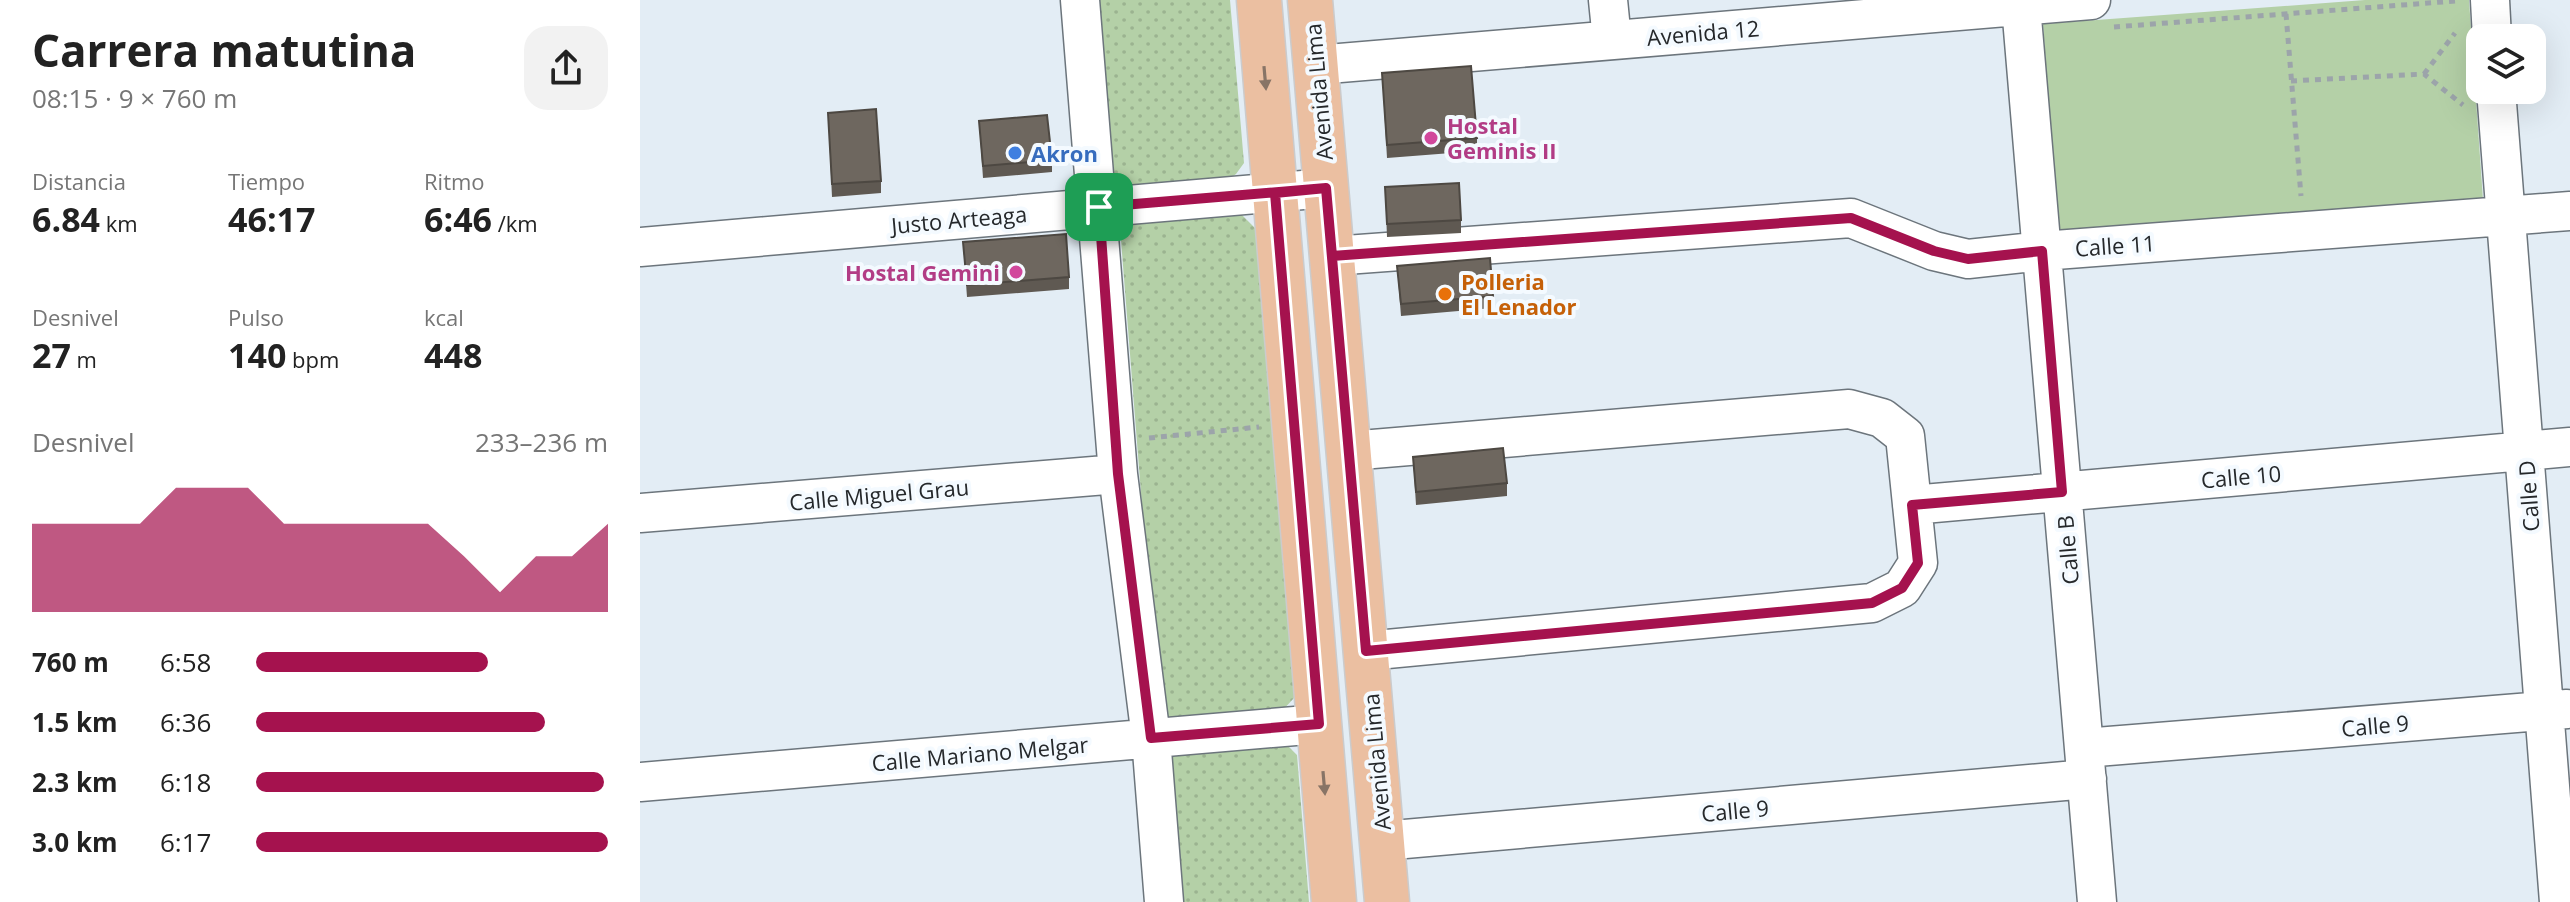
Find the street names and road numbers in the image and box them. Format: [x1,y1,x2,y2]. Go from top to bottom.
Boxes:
street label: Avenida 12 [1645,12,1761,52]
street label: Avenida Lima [1297,22,1339,162]
street label: Justo Arteaga [888,198,1028,240]
street label: Calle 11 [2074,227,2156,263]
street label: Calle 10 [2200,458,2282,494]
street label: Calle D [2511,459,2545,533]
street label: Calle Miguel Grau [788,471,970,517]
street label: Calle B [2049,514,2085,586]
street label: Avenida Lima [1355,692,1397,832]
street label: Calle 9 [2340,707,2410,743]
street label: Calle Mariano Melgar [870,729,1090,777]
street label: Calle 9 [1700,792,1770,828]

